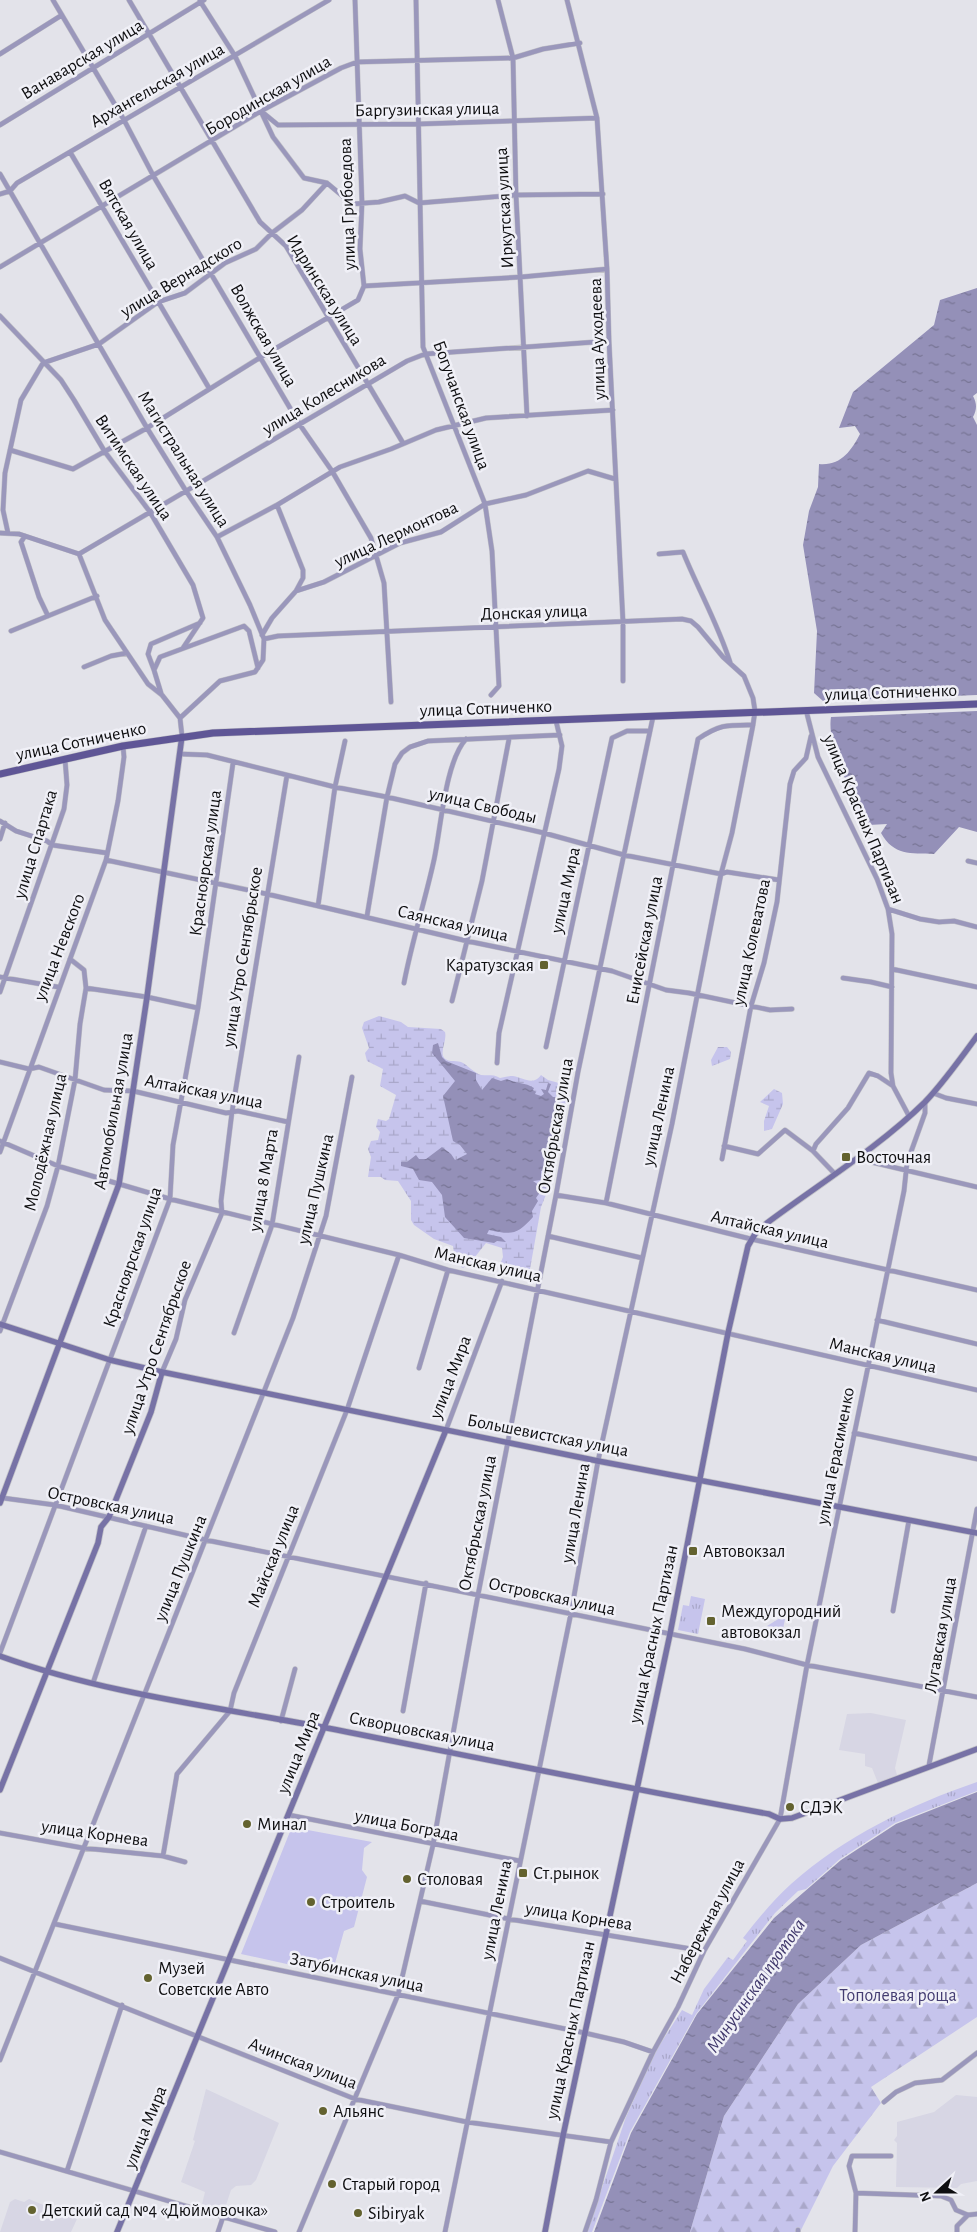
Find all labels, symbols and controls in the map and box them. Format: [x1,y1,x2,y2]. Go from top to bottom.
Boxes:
street label: Ванаварская улица [18,16,147,103]
street label: Архангельская улица [87,40,228,132]
street label: Бородинская улица [203,53,334,139]
street label: Баргузинская улица [355,100,499,120]
street label: улица Грибоедова [336,138,359,271]
street label: Иркутская улица [493,147,517,269]
street label: Вятская улица [95,176,161,273]
street label: Идринская улица [283,232,365,349]
street label: улица Вернадского [117,235,245,322]
street label: улица Ауходеева [587,278,609,401]
street label: Волжская улица [226,281,300,390]
street label: Богучанская улица [429,338,493,472]
street label: улица Колесникова [259,351,389,439]
street label: Магистральная улица [134,388,232,531]
street label: Витимская улица [91,411,175,524]
street label: улица Лермонтова [331,498,461,572]
street label: Донская улица [480,602,588,624]
street label: улица Сотниченко [824,682,957,704]
street label: улица Сотниченко [419,698,552,720]
street label: улица Сотниченко [14,719,148,765]
street label: улица Красных Партизан [819,731,907,907]
street label: улица Свободы [426,784,539,827]
street label: улица Спартака [11,788,61,902]
street label: Красноярская улица [187,789,225,937]
street label: улица Мира [548,846,584,936]
street label: улица Утро Сентябрьское [219,865,266,1050]
street label: Енисейская улица [624,874,666,1006]
street label: улица Колеватова [730,877,774,1008]
street label: улица Невского [31,891,89,1004]
street label: Саянская улица [396,902,510,945]
place label: Каратузская [446,957,534,975]
marker: Каратузская [538,959,550,971]
street label: Автомобильная улица [90,1031,137,1191]
street label: Октябрьская улица [534,1057,577,1196]
street label: улица Ленина [639,1065,678,1169]
street label: Молодёжная улица [21,1072,71,1213]
street label: Алтайская улица [143,1072,265,1112]
street label: улица 8 Марта [246,1127,282,1234]
street label: улица Пушкина [294,1132,337,1247]
place label: Восточная [856,1149,931,1167]
marker: Восточная [840,1151,852,1163]
street label: Красноярская улица [100,1185,165,1330]
street label: Алтайская улица [709,1208,830,1252]
street label: Манская улица [432,1244,543,1286]
street label: улица Утро Сентябрьское [117,1258,195,1438]
street label: улица Мира [427,1333,475,1422]
street label: Манская улица [827,1335,938,1377]
street label: улица Герасименко [814,1386,858,1527]
street label: Большевистская улица [466,1411,630,1460]
street label: Октябрьская улица [455,1454,500,1593]
street label: улица Ленина [558,1462,594,1566]
street label: Островская улица [46,1484,176,1528]
street label: Майская улица [245,1502,303,1610]
street label: улица Пушкина [151,1513,210,1625]
street label: улица Красных Партизан [626,1543,682,1726]
place label: Автовокзал [703,1543,786,1561]
marker: Автовокзал [687,1545,699,1557]
street label: Островская улица [487,1575,617,1619]
street label: Лугавская улица [922,1576,960,1695]
place label: Междугородний автовокзал [721,1603,841,1642]
marker: Междугородний автовокзал [705,1615,717,1627]
street label: улица Мира [274,1709,324,1797]
street label: Скворцовская улица [347,1709,496,1755]
place label: СДЭК [800,1799,843,1817]
marker: СДЭК [784,1801,796,1813]
street label: улица Бограда [352,1807,460,1845]
place label: Минал [257,1816,307,1834]
street label: улица Корнева [39,1817,150,1850]
marker: Минал [241,1818,253,1830]
street label: Набережная улица [667,1856,748,1987]
street label: улица Ленина [478,1859,515,1963]
place label: Ст.рынок [533,1865,600,1883]
marker: Ст.рынок [517,1867,529,1879]
place label: Столовая [417,1871,483,1889]
marker: Столовая [401,1873,413,1885]
place label: Строитель [321,1894,395,1912]
marker: Строитель [305,1896,317,1908]
street label: улица Корнева [523,1899,634,1934]
water label: Минусинская протока [703,1916,809,2056]
street label: улица Красных Партизан [543,1939,599,2122]
street label: Затубинская улица [288,1949,426,1996]
place label: Музей Советские Авто [158,1960,269,1999]
marker: Музей Советские Авто [142,1972,154,1984]
park label: Тополевая роща [839,1987,957,2005]
street label: Ачинская улица [246,2035,359,2093]
street label: улица Мира [121,2084,171,2172]
place label: Альянс [333,2103,384,2121]
marker: Альянс [317,2105,329,2117]
north arrow [912,2167,962,2217]
place label: Старый город [342,2176,440,2194]
marker: Старый город [326,2178,338,2190]
text: N [918,2189,934,2203]
place label: Детский сад №4 «Дюймовочка» [42,2202,268,2220]
marker: Детский сад №4 «Дюймовочка» [26,2204,38,2216]
place label: Sibiryak [368,2205,425,2223]
marker: Sibiryak [352,2207,364,2219]

